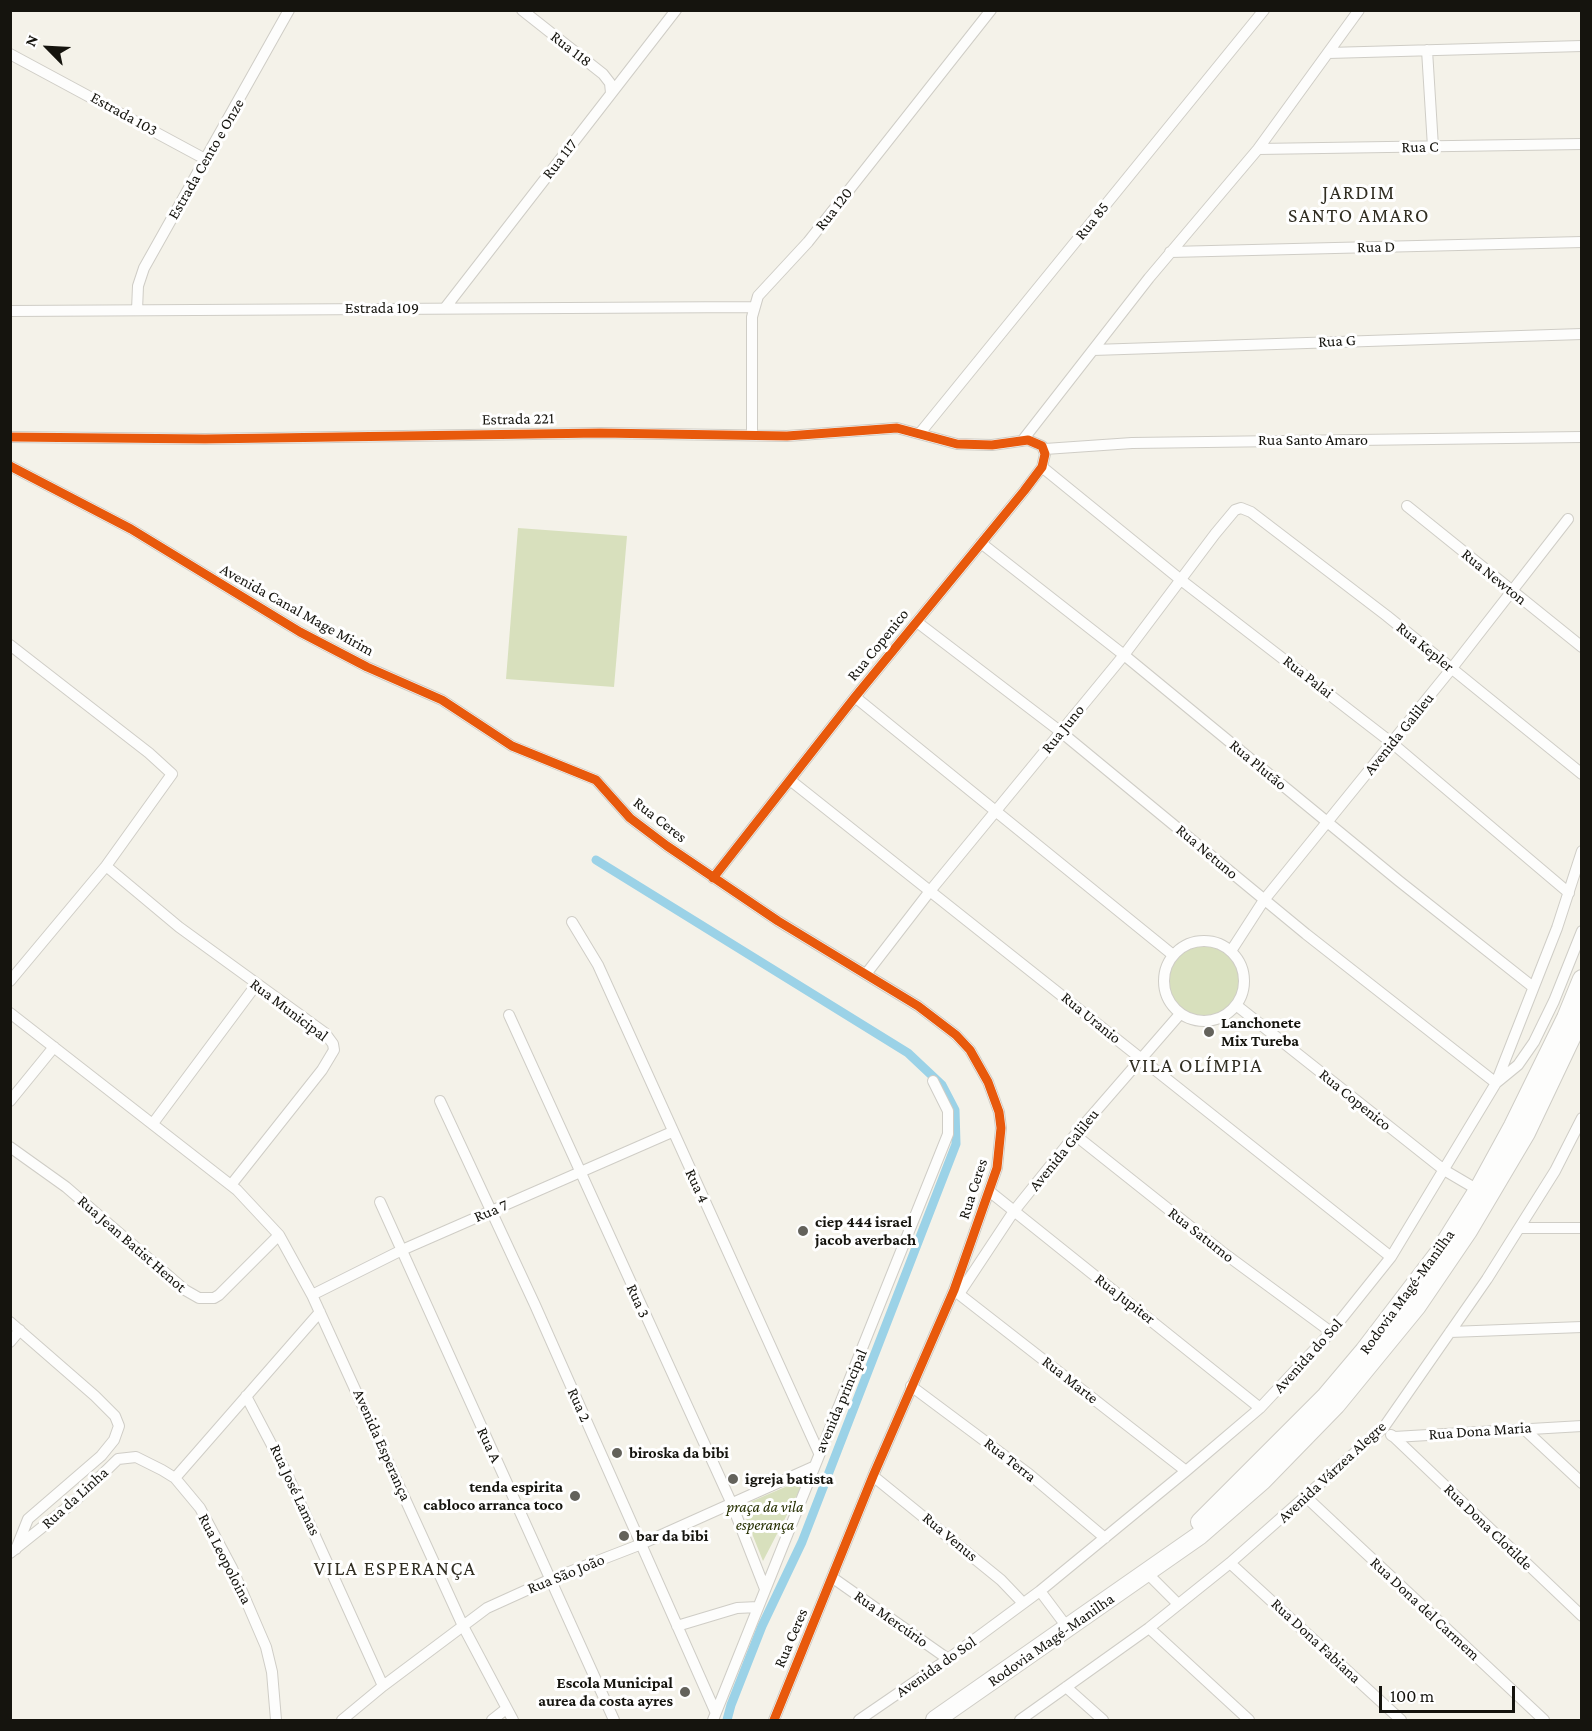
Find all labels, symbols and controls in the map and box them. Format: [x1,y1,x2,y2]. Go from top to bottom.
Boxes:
north arrow [18,18,78,78]
street label: Rua 118 [547,27,595,71]
text: N [21,32,41,49]
street label: Estrada 103 [87,88,161,140]
street label: Estrada Cento e Onze [164,95,248,223]
street label: Rua 117 [538,135,582,183]
street label: Rua C [1401,137,1439,157]
district label: JARDIM SANTO AMARO [1288,181,1430,228]
street label: Rua 120 [811,184,857,234]
street label: Rua 85 [1071,198,1113,244]
street label: Rua D [1357,237,1395,257]
street label: Estrada 109 [345,298,419,318]
street label: Rua G [1318,330,1356,352]
street label: Estrada 221 [482,409,554,429]
street label: Rua Santo Amaro [1258,430,1368,450]
street label: Rua Newton [1457,545,1531,609]
street label: Avenida Canal Mage Mirim [217,560,377,660]
street label: Rua Copenico [843,605,913,685]
street label: Rua Kepler [1392,618,1458,676]
street label: Rua Palai [1279,651,1337,703]
street label: Avenida Galileu [1360,689,1438,779]
street label: Rua Juno [1037,701,1089,757]
street label: Rua Plutão [1225,736,1291,794]
street label: Rua Ceres [629,793,691,847]
street label: Rua Netuno [1172,820,1242,884]
street label: Rua Municipal [246,974,332,1046]
street label: Rua Uranio [1057,988,1125,1048]
place label: Lanchonete Mix Tureba [1221,1013,1301,1051]
marker: Lanchonete Mix Tureba [1202,1025,1216,1039]
district label: VILA OLÍMPIA [1129,1054,1263,1078]
street label: Rua Copenico [1315,1065,1395,1135]
street label: Avenida Galileu [1025,1105,1103,1195]
street label: Rua Ceres [954,1156,992,1222]
street label: Rua 4 [681,1166,713,1206]
street label: Rua Jean Batist Henot [74,1192,190,1296]
street label: Rua 7 [471,1195,511,1227]
street label: Rua Saturno [1164,1203,1238,1267]
place label: ciep 444 israel jacob averbach [815,1212,916,1250]
marker: ciep 444 israel jacob averbach [796,1224,810,1238]
street label: Rodovia Magé-Manilha [1355,1226,1459,1358]
street label: Rua Jupiter [1091,1269,1159,1329]
street label: Rua 3 [622,1281,654,1321]
street label: Avenida do Sol [1270,1315,1346,1397]
street label: avenida principal [810,1346,872,1456]
street label: Rua Marte [1038,1352,1102,1408]
street label: Rua 2 [563,1385,595,1425]
street label: Avenida Esperança [349,1386,415,1504]
street label: Avenida Várzea Alegre [1274,1417,1390,1527]
street label: Rua Dona Maria [1428,1418,1532,1444]
street label: Rua A [473,1424,505,1466]
street label: Rua Terra [980,1434,1040,1486]
street label: Rua José Lamas [265,1441,325,1539]
place label: biroska da bibi [629,1443,729,1463]
marker: biroska da bibi [610,1446,624,1460]
street label: Rua da Linha [38,1463,112,1533]
place label: igreja batista [745,1469,833,1489]
marker: igreja batista [726,1472,740,1486]
place label: tenda espirita cabloco arranca toco [423,1477,563,1515]
street label: Rua Dona Clotilde [1440,1480,1536,1574]
marker: tenda espirita cabloco arranca toco [568,1489,582,1503]
park label: praça da vila esperança [726,1497,804,1535]
street label: Rua Venus [918,1508,982,1566]
street label: Rua Leopoloina [194,1510,256,1608]
place label: bar da bibi [636,1526,708,1546]
marker: bar da bibi [617,1529,631,1543]
street label: Rua São João [525,1550,607,1598]
street label: Rua Dona del Carmem [1366,1553,1484,1665]
district label: VILA ESPERANÇA [314,1557,476,1581]
street label: Rua Mercúrio [850,1586,932,1652]
street label: Rodovia Magé-Manilha [984,1589,1118,1691]
street label: Rua Dona Fabiana [1267,1594,1365,1688]
street label: Rua Ceres [770,1605,812,1671]
street label: Avenida do Sol [892,1632,980,1702]
place label: Escola Municipal aurea da costa ayres [538,1673,673,1711]
scale bar [1382,1674,1518,1712]
marker: Escola Municipal aurea da costa ayres [678,1685,692,1699]
text: 100 m [1390,1686,1434,1706]

